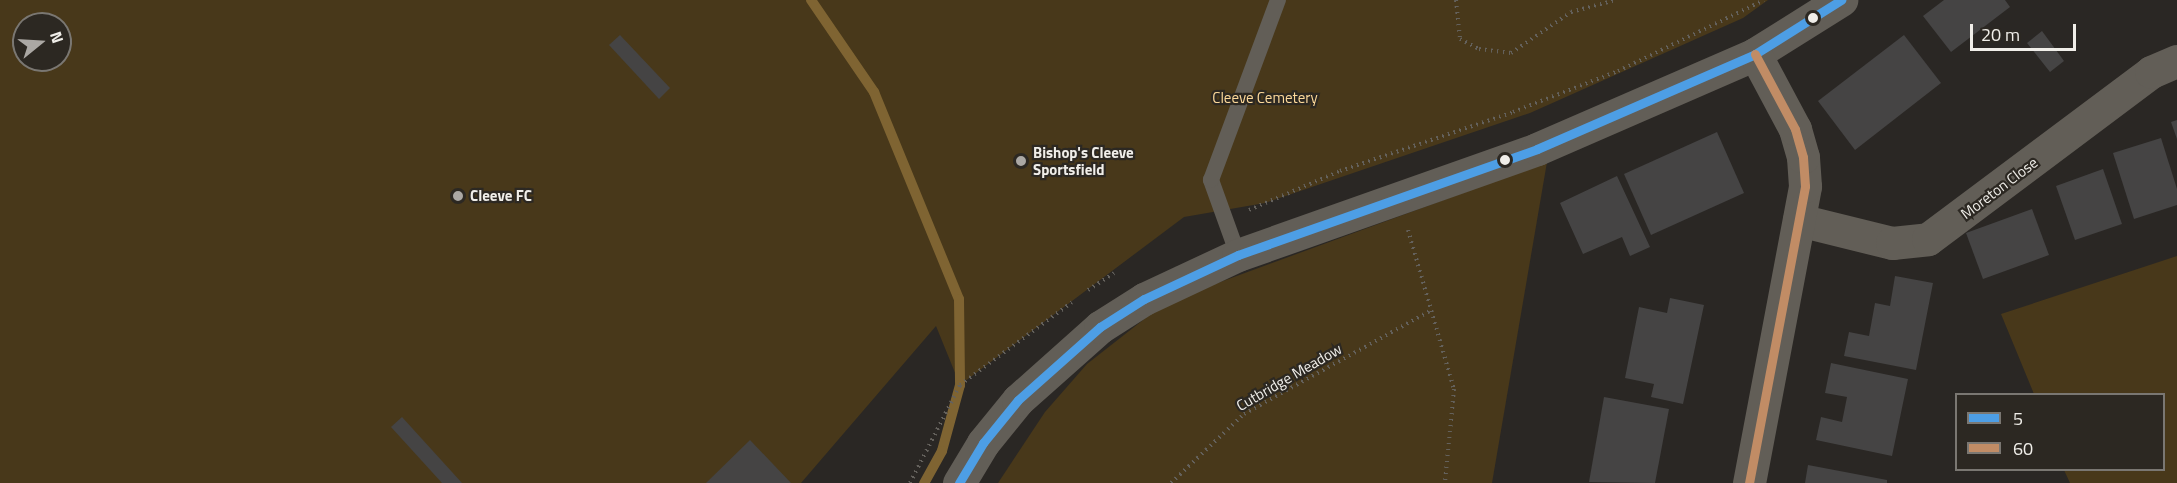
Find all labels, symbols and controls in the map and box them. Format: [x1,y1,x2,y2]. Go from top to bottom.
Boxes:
north arrow [12,12,72,72]
unlabelled marker [1807,12,1819,24]
scale bar [1973,12,2080,50]
text: 20 m [1981,21,2020,48]
text: N [44,28,70,46]
park label: Cleeve Cemetery [1212,89,1318,107]
place label: Bishop's Cleeve Sportsfield [1033,143,1134,178]
street label: Moreton Close [1957,153,2041,223]
marker: Bishop's Cleeve Sportsfield [1014,154,1028,168]
unlabelled marker [1499,154,1511,166]
place label: Cleeve FC [470,187,532,205]
marker: Cleeve FC [451,189,465,203]
street label: Cutbridge Meadow [1233,339,1345,415]
legend [1955,393,2165,471]
text: 5 [2013,405,2023,432]
text: 60 [2013,435,2033,462]

